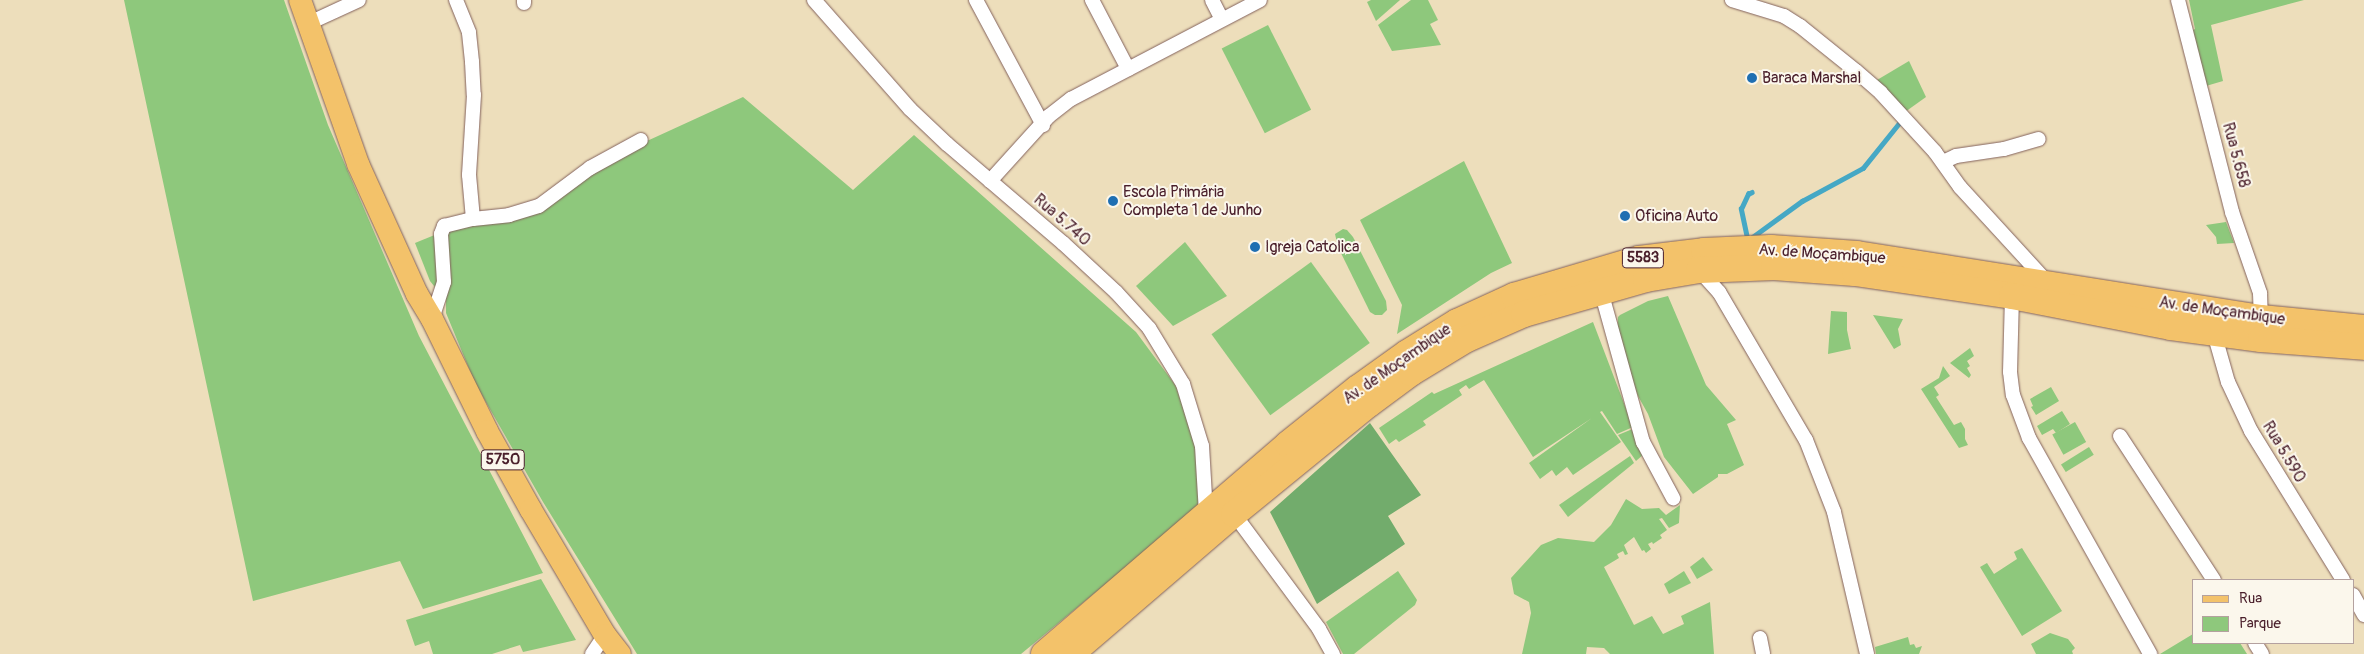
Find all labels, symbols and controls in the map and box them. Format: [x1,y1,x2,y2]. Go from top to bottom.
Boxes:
place label: Baraca Marshal [1762,68,1861,88]
marker: Baraca Marshal [1746,72,1758,84]
street label: Rua 5.658 [2218,120,2254,190]
place label: Escola Primária Completa 1 de Junho [1123,182,1262,220]
street label: Rua 5.740 [1030,190,1094,250]
marker: Escola Primária Completa 1 de Junho [1107,195,1119,207]
place label: Oficina Auto [1635,206,1718,226]
marker: Oficina Auto [1619,210,1631,222]
place label: Igreja Catolica [1265,237,1360,257]
street label: Av. de Moçambique [1758,240,1886,268]
marker: Igreja Catolica [1249,241,1261,253]
road number: 5583 [1622,246,1664,270]
street label: Av. de Moçambique [2158,293,2286,329]
street label: Av. de Moçambique [1339,320,1455,408]
street label: Rua 5.590 [2258,418,2310,486]
road number: 5750 [480,448,526,472]
legend [2192,579,2354,644]
text: Rua [2239,589,2262,608]
text: Parque [2239,614,2281,633]

